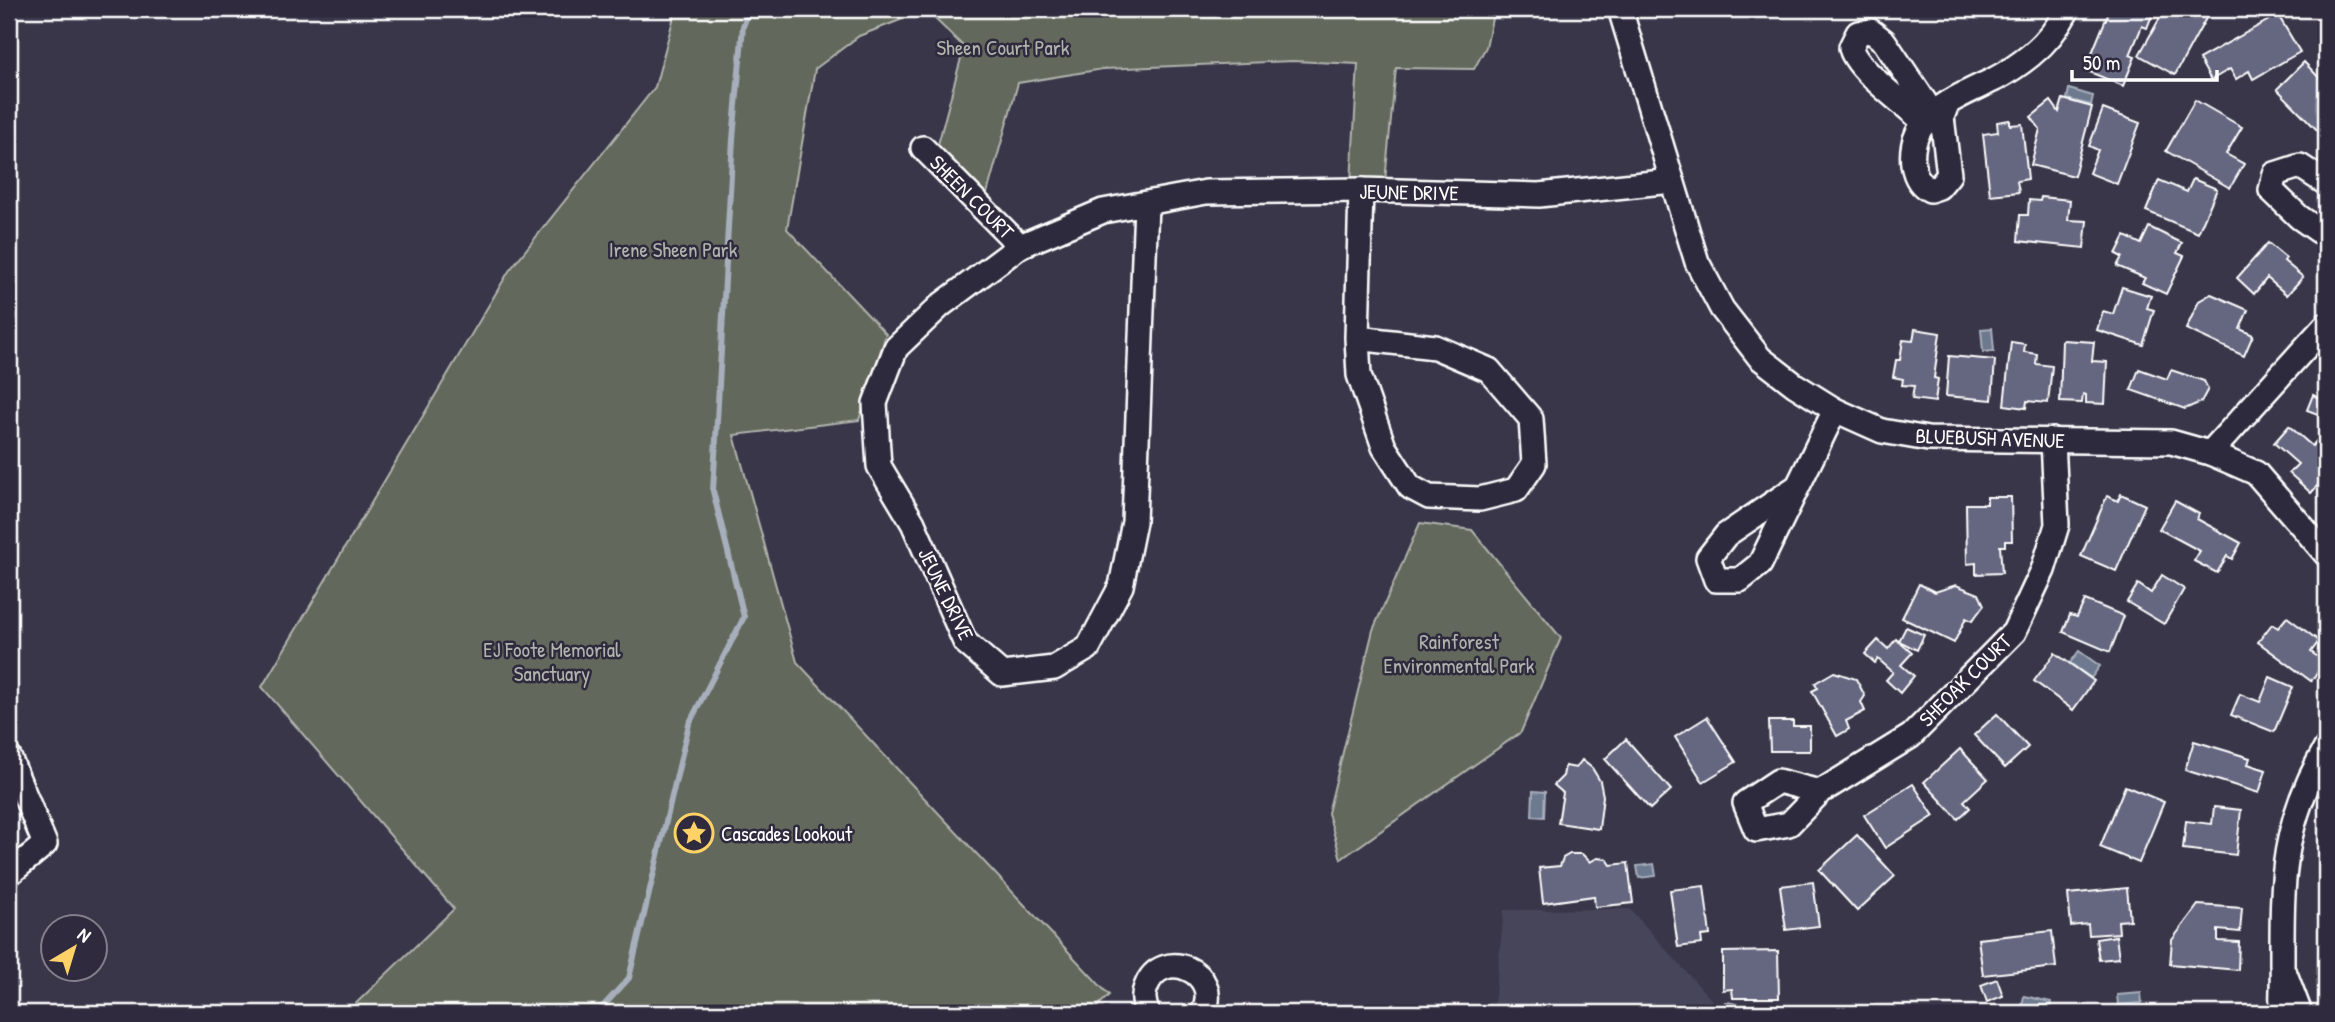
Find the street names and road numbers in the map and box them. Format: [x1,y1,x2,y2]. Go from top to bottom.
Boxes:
street label: SHEEN COURT [924,149,1021,246]
street label: JEUNE DRIVE [1359,177,1459,207]
street label: BLUEBUSH AVENUE [1915,421,2065,455]
street label: JEUNE DRIVE [911,543,981,645]
street label: SHEOAK COURT [1912,626,2019,733]

